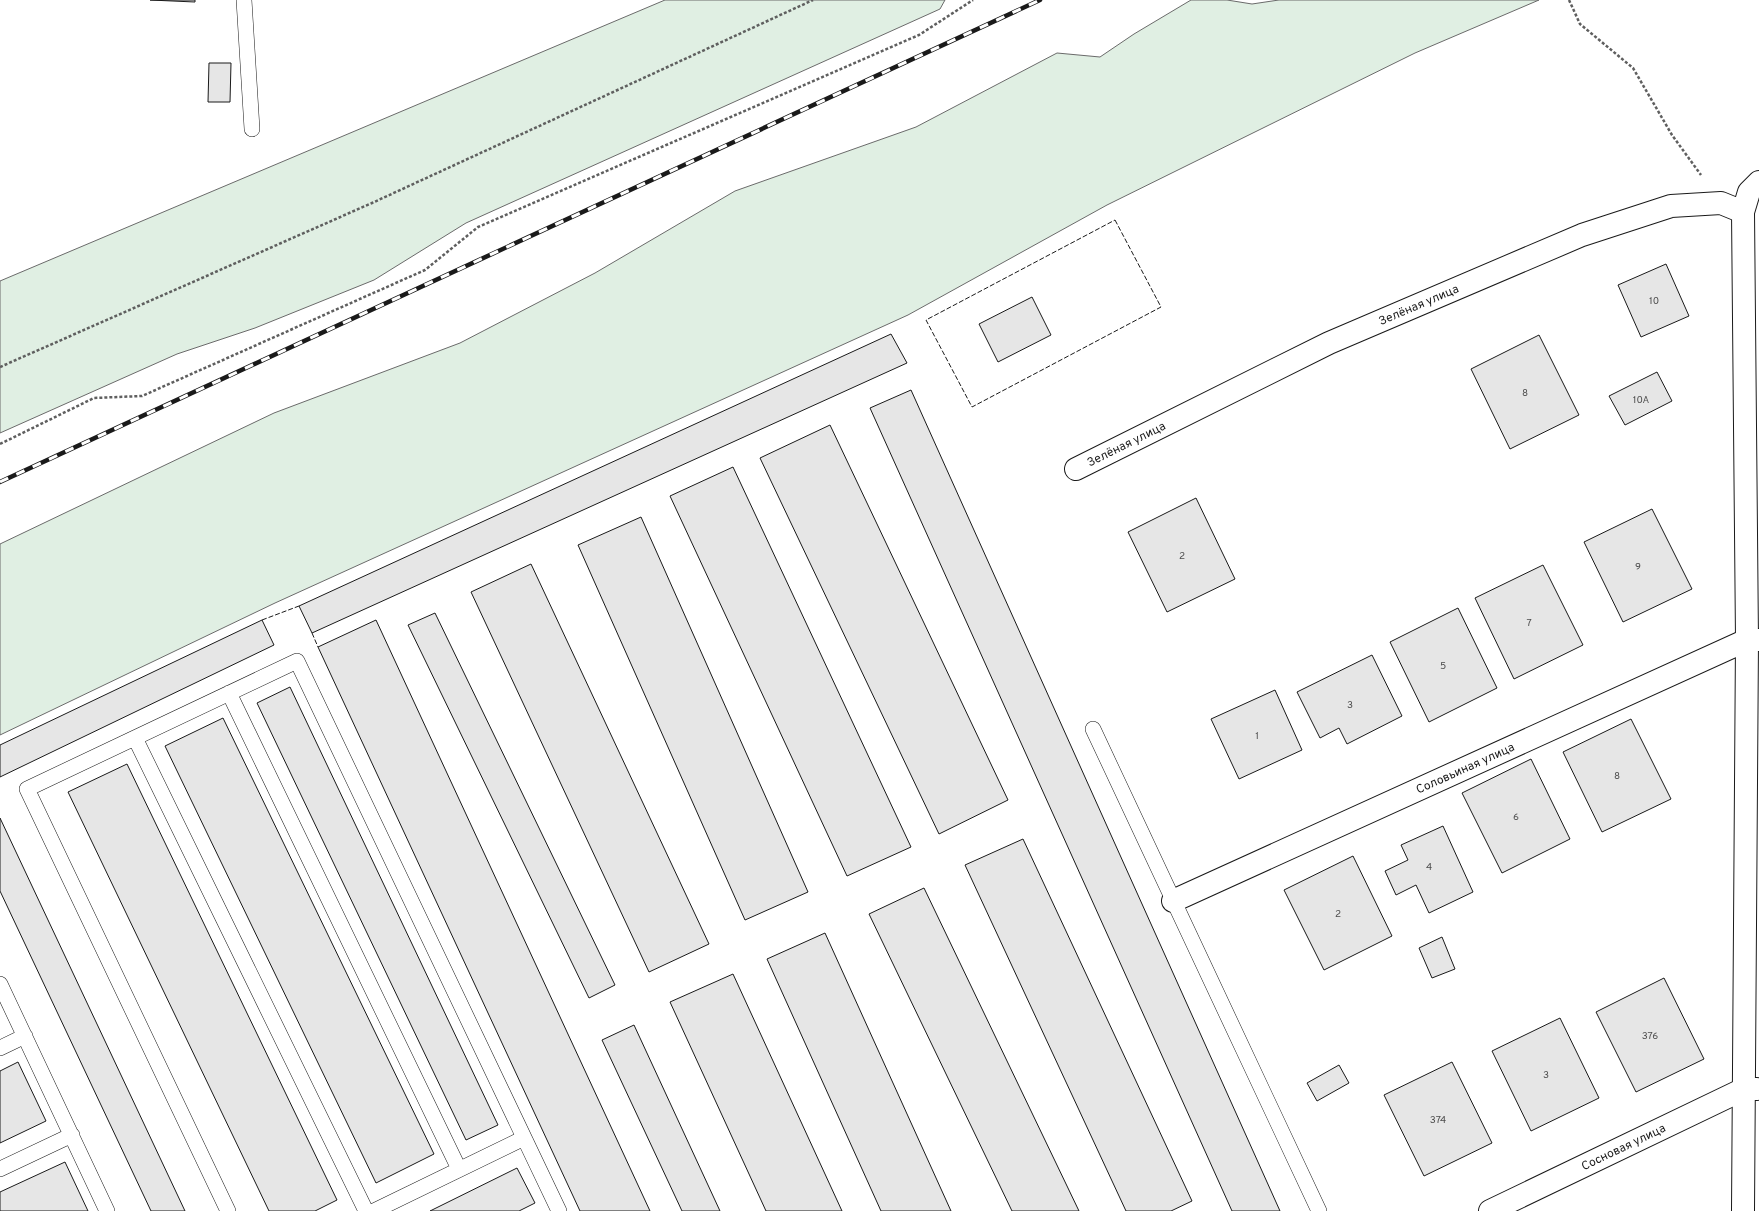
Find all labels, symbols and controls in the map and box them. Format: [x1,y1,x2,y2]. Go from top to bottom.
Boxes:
street label: Зелёная улица [1376,281,1462,330]
house number: 10 [1649,295,1659,308]
house number: 8 [1522,387,1528,400]
house number: 10А [1633,394,1650,407]
street label: Зелёная улица [1085,419,1169,471]
house number: 2 [1179,550,1185,563]
house number: 9 [1635,561,1641,574]
house number: 7 [1526,617,1532,630]
house number: 5 [1440,660,1446,673]
house number: 3 [1347,699,1353,712]
house number: 1 [1255,730,1259,743]
street label: Соловьиная улица [1414,740,1517,798]
house number: 8 [1614,770,1620,783]
house number: 6 [1513,811,1519,824]
house number: 4 [1426,861,1432,874]
house number: 2 [1335,908,1341,921]
house number: 376 [1642,1030,1658,1043]
house number: 3 [1543,1069,1549,1082]
house number: 374 [1430,1114,1446,1127]
street label: Сосновая улица [1579,1121,1669,1175]

